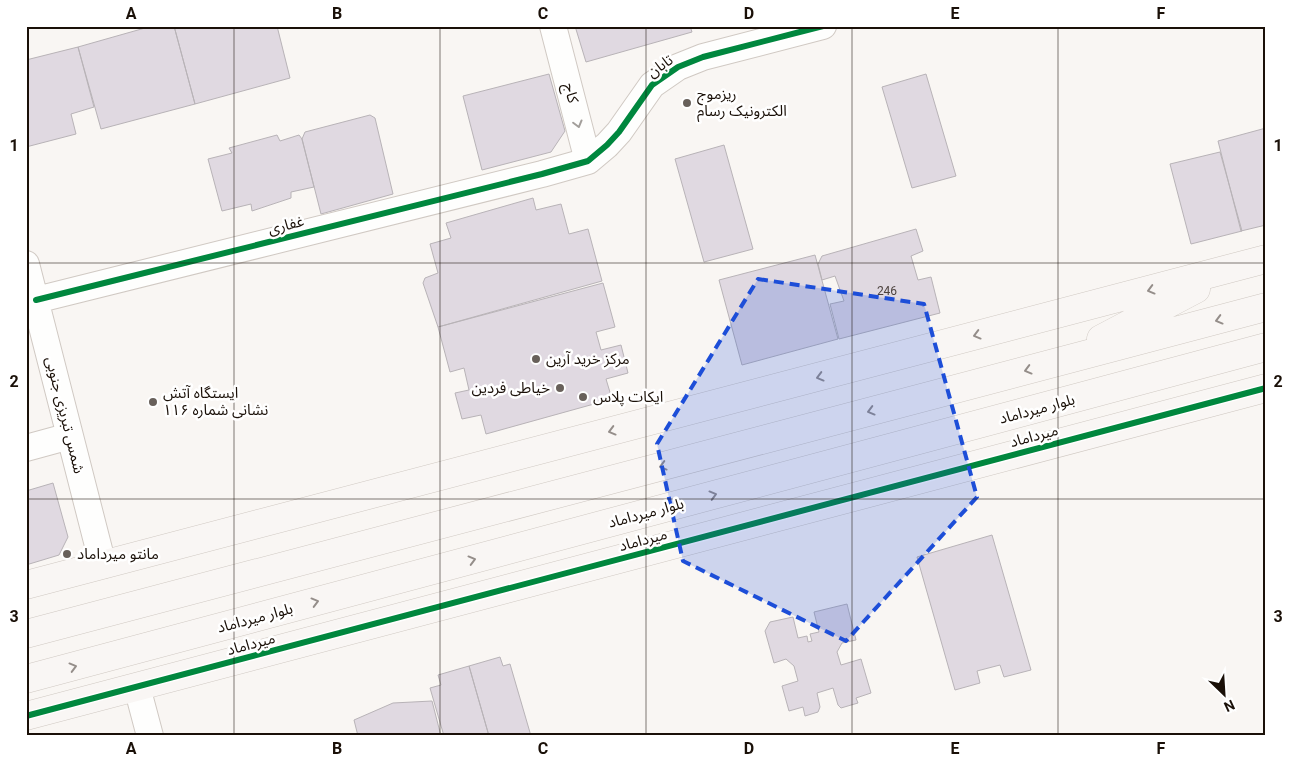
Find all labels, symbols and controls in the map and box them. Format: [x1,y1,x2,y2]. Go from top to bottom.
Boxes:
text: A [126,4,137,23]
text: B [332,4,342,23]
text: C [538,4,548,23]
text: D [744,4,754,23]
text: E [951,4,960,23]
text: F [1157,4,1166,23]
street label: تابان [644,51,676,81]
street label: کاج [557,81,583,107]
place label: ریزموج الکترونیک رسام [697,85,787,122]
marker: ریزموج الکترونیک رسام [681,97,693,109]
one-way arrow [573,120,583,128]
text: 1 [9,136,19,155]
text: 1 [1273,136,1283,155]
street label: غفارى [266,212,306,238]
house number: 246 [877,284,897,298]
one-way arrow [1147,284,1155,294]
one-way arrow [1215,314,1223,324]
one-way arrow [973,330,981,340]
place label: مرکز خرید آرین [546,350,630,368]
marker: مرکز خرید آرین [530,353,542,365]
street label: شمس تبریزی جنوبی [42,355,88,476]
one-way arrow [1023,364,1032,375]
one-way arrow [816,371,824,381]
text: 2 [9,372,19,391]
text: 2 [1273,372,1283,391]
place label: خیاطی فردین [472,379,550,397]
marker: خیاطی فردین [554,382,566,394]
place label: ایستگاه آتش نشانی شماره ۱۱۶ [163,384,268,419]
place label: ایکات پلاس [593,388,663,407]
street label: بلوار میرداماد [997,390,1077,428]
marker: ایکات پلاس [577,391,589,403]
marker: ایستگاه آتش نشانی شماره ۱۱۶ [147,396,159,408]
one-way arrow [867,406,875,416]
street label: میرداماد [1008,421,1060,451]
one-way arrow [608,426,616,436]
one-way arrow [659,461,667,471]
one-way arrow [709,491,717,501]
street label: بلوار میرداماد [606,494,686,532]
street label: میرداماد [617,525,669,555]
place label: مانتو میرداماد [77,545,159,563]
marker: مانتو میرداماد [61,548,73,560]
one-way arrow [467,555,476,566]
one-way arrow [310,597,319,608]
street label: بلوار میرداماد [215,599,295,637]
text: 3 [9,607,19,626]
text: 3 [1273,607,1283,626]
street label: میرداماد [225,629,277,659]
one-way arrow [69,662,77,672]
north arrow [1200,670,1250,720]
text: N [1222,696,1237,715]
text: A [126,739,137,758]
text: B [332,739,342,758]
text: C [538,739,548,758]
text: D [744,739,754,758]
text: E [951,739,960,758]
text: F [1157,739,1166,758]

